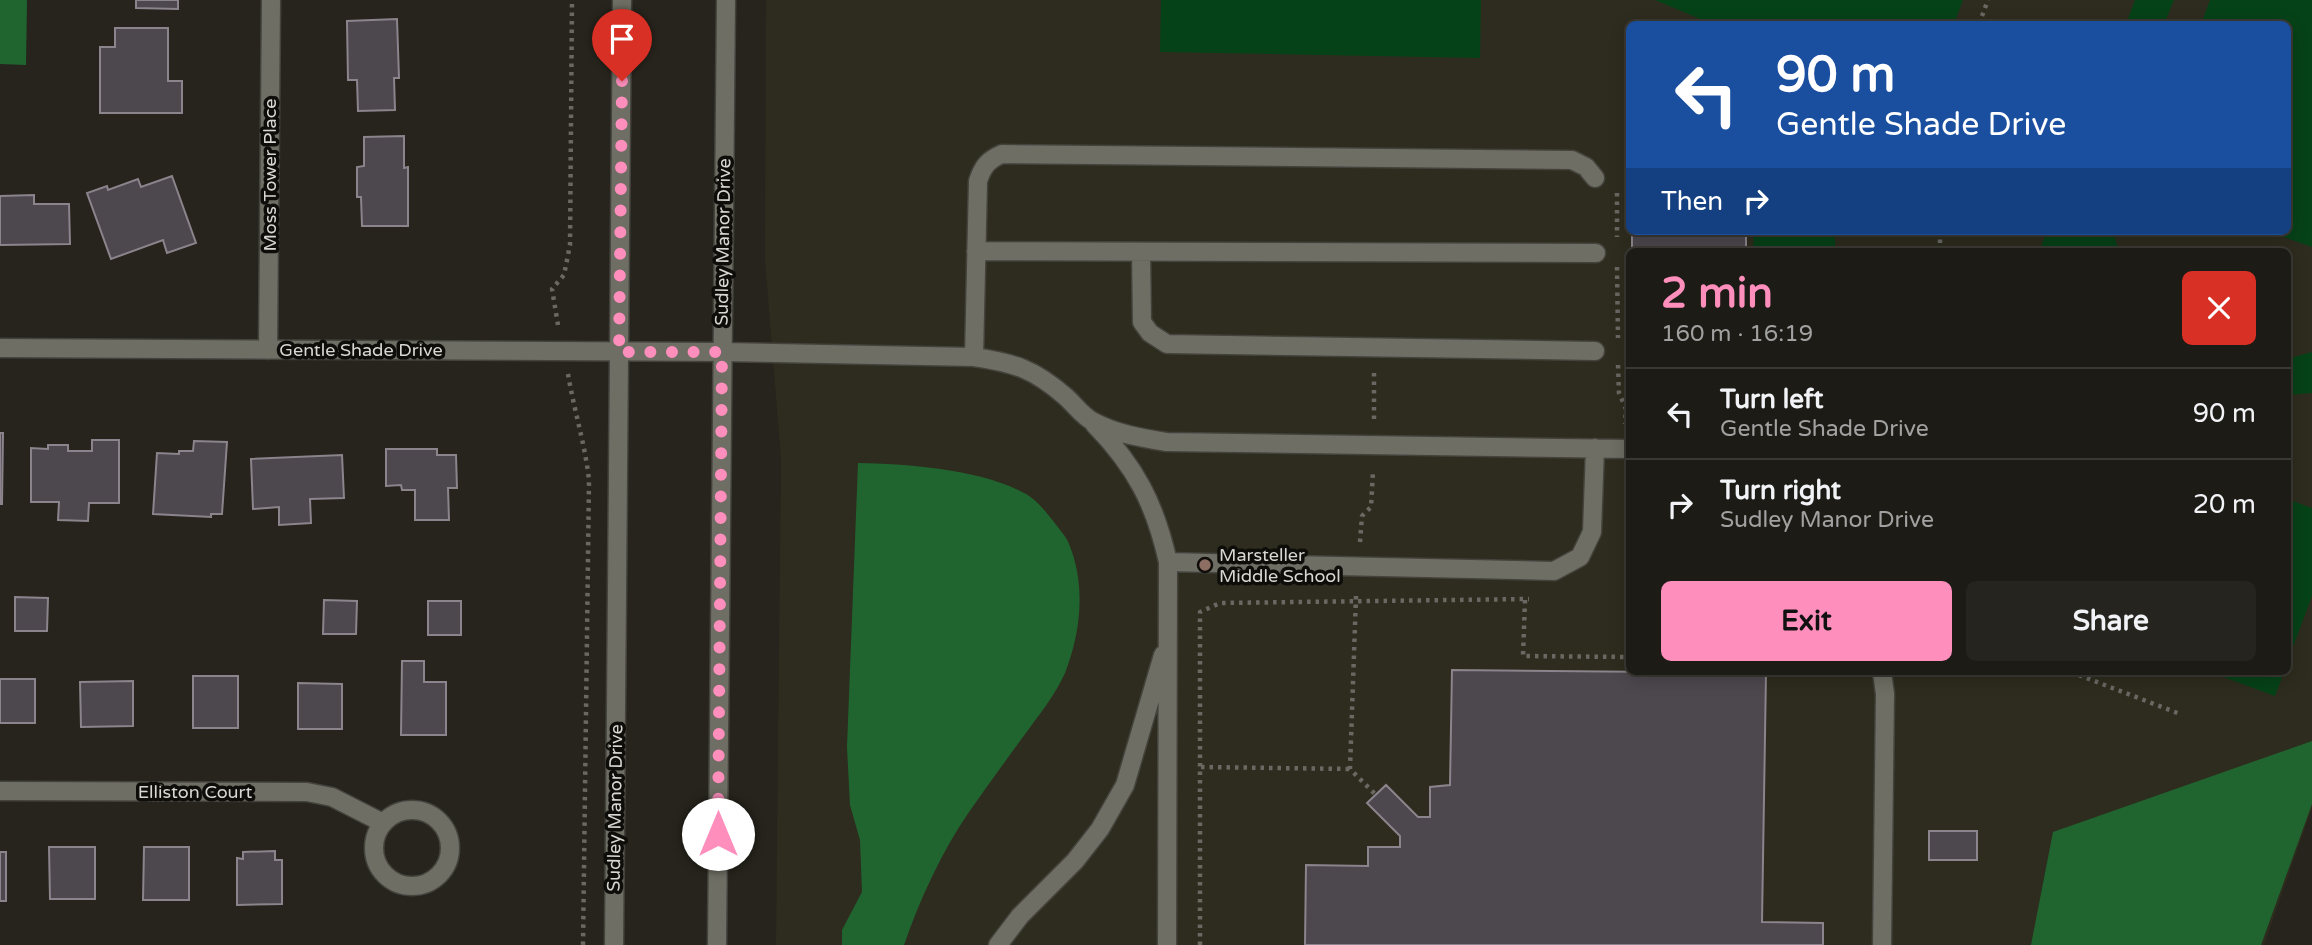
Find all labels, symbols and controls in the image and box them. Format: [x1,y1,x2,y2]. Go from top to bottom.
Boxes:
pin [592,9,652,81]
icon: arrive [603,20,641,58]
text: 90 m [1776,46,1895,105]
icon: left [1661,49,1752,140]
street label: Moss Tower Place [259,99,281,251]
text: Gentle Shade Drive [1776,106,2066,144]
street label: Sudley Manor Drive [711,158,735,326]
icon: right [1737,182,1775,220]
text: Then [1661,186,1723,217]
text: 2 min [1661,268,1773,319]
button: close [2182,271,2256,345]
text: 160 m · 16:19 [1661,320,1813,348]
street label: Gentle Shade Drive [279,339,443,361]
text: Turn left [1720,384,1823,415]
icon: left [1661,395,1699,433]
text: 90 m [2193,398,2256,429]
text: Gentle Shade Drive [1720,415,1929,443]
text: Turn right [1720,475,1841,506]
icon: right [1661,486,1699,524]
text: 20 m [2193,489,2256,520]
text: Sudley Manor Drive [1720,506,1934,534]
place label: Marsteller Middle School [1219,544,1341,587]
marker: Marsteller Middle School [1197,557,1213,573]
button: Exit [1661,581,1952,661]
button: Share [1966,581,2256,661]
street label: Sudley Manor Drive [603,724,627,892]
street label: Elliston Court [138,781,252,803]
position arrow [681,797,755,871]

